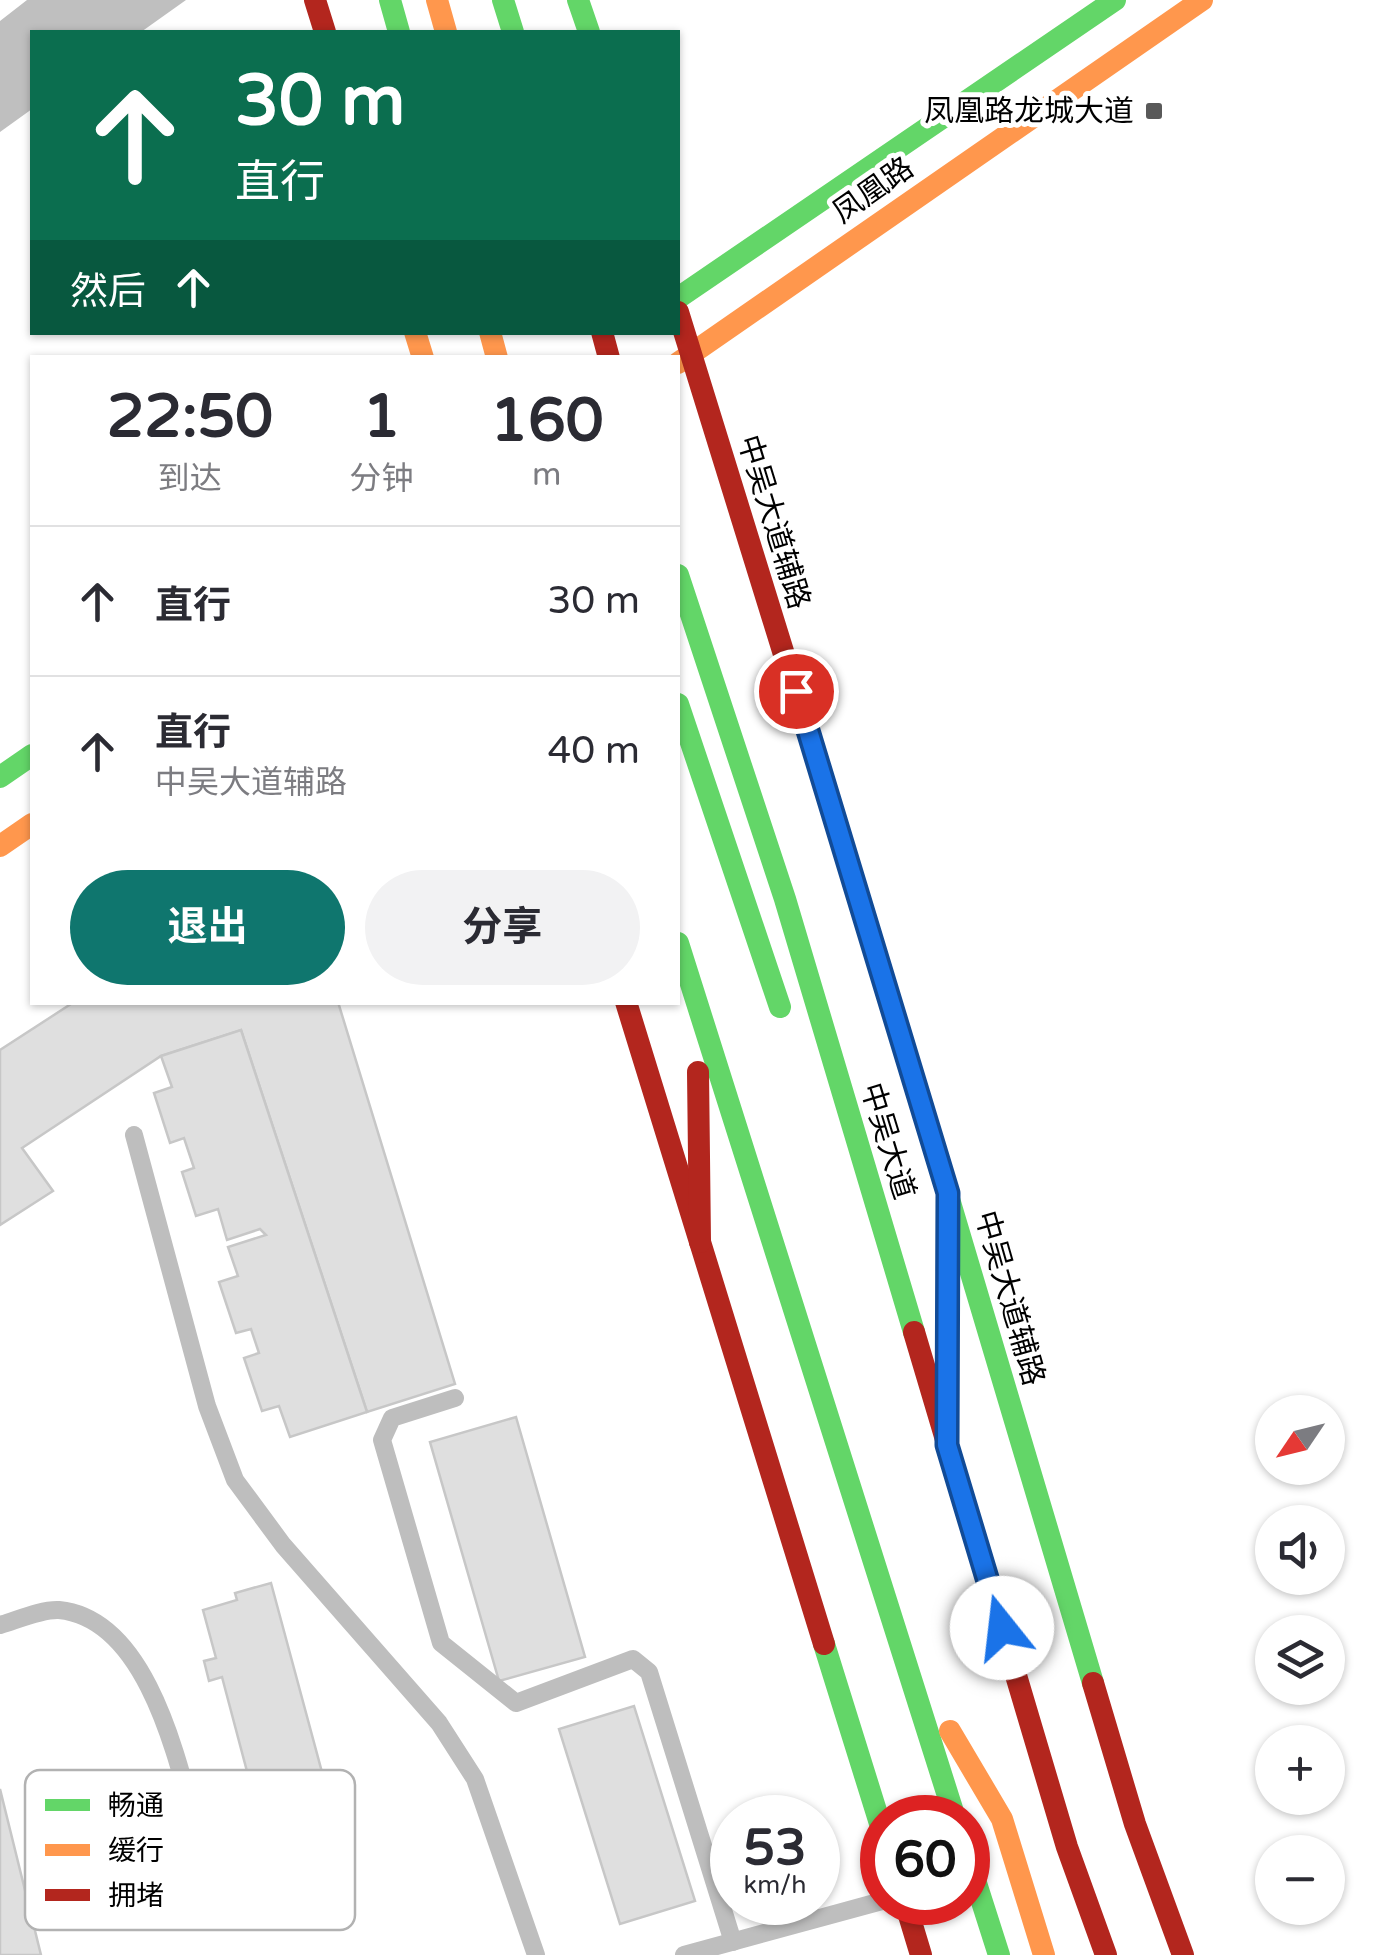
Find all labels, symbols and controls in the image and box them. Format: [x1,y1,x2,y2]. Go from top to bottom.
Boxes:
text: 30 m [235,60,405,144]
icon: ahead [70,70,200,200]
place label: 凤凰路龙城大道 [924,93,1134,130]
marker: 凤凰路龙城大道 [1143,100,1165,122]
street label: 凤凰路 [826,149,921,231]
text: 直行 [235,156,325,210]
icon: ahead [166,260,221,315]
text: 然后 [70,269,146,315]
text: 22:50 [107,381,273,453]
text: 1 [363,381,400,453]
text: 160 [490,385,603,457]
street label: 中吴大道辅路 [730,431,818,614]
text: m [532,456,561,494]
text: 到达 [158,460,222,498]
text: 分钟 [350,460,414,498]
icon: ahead [70,574,125,629]
text: 30 m [548,578,640,624]
text: 直行 [155,583,231,629]
pin [754,649,839,734]
icon: arrive [769,664,824,719]
text: 直行 [155,710,231,756]
icon: ahead [70,724,125,779]
text: 40 m [548,728,640,774]
text: 中吴大道辅路 [155,764,347,802]
button: 退出 [70,870,345,985]
button: 分享 [365,870,640,985]
street label: 中吴大道 [852,1078,923,1204]
street label: 中吴大道辅路 [967,1207,1052,1390]
north arrow [1255,1395,1345,1485]
map controls [1255,1395,1345,1925]
button: sound [1255,1505,1345,1595]
position arrow [950,1576,1054,1680]
button: layers [1255,1615,1345,1705]
button: + [1255,1725,1345,1815]
legend [25,1770,355,1930]
text: 畅通 [108,1789,164,1823]
speed limit sign: 60 [860,1795,990,1925]
text: 53 [744,1818,806,1878]
text: 缓行 [108,1834,164,1868]
button: − [1255,1835,1345,1925]
text: km/h [744,1870,806,1900]
text: 拥堵 [108,1879,164,1913]

